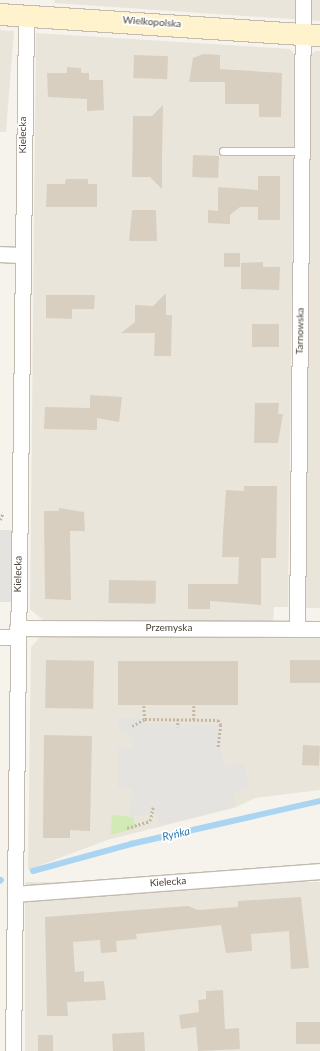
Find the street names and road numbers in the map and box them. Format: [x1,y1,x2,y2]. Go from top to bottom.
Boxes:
street label: Wielkopolska [122,14,182,30]
street label: Kielecka [17,117,29,153]
street label: Tarnowska [294,308,306,354]
street label: Kielecka [12,556,24,592]
street label: Przemyska [146,622,192,634]
street label: Kielecka [149,875,187,889]

